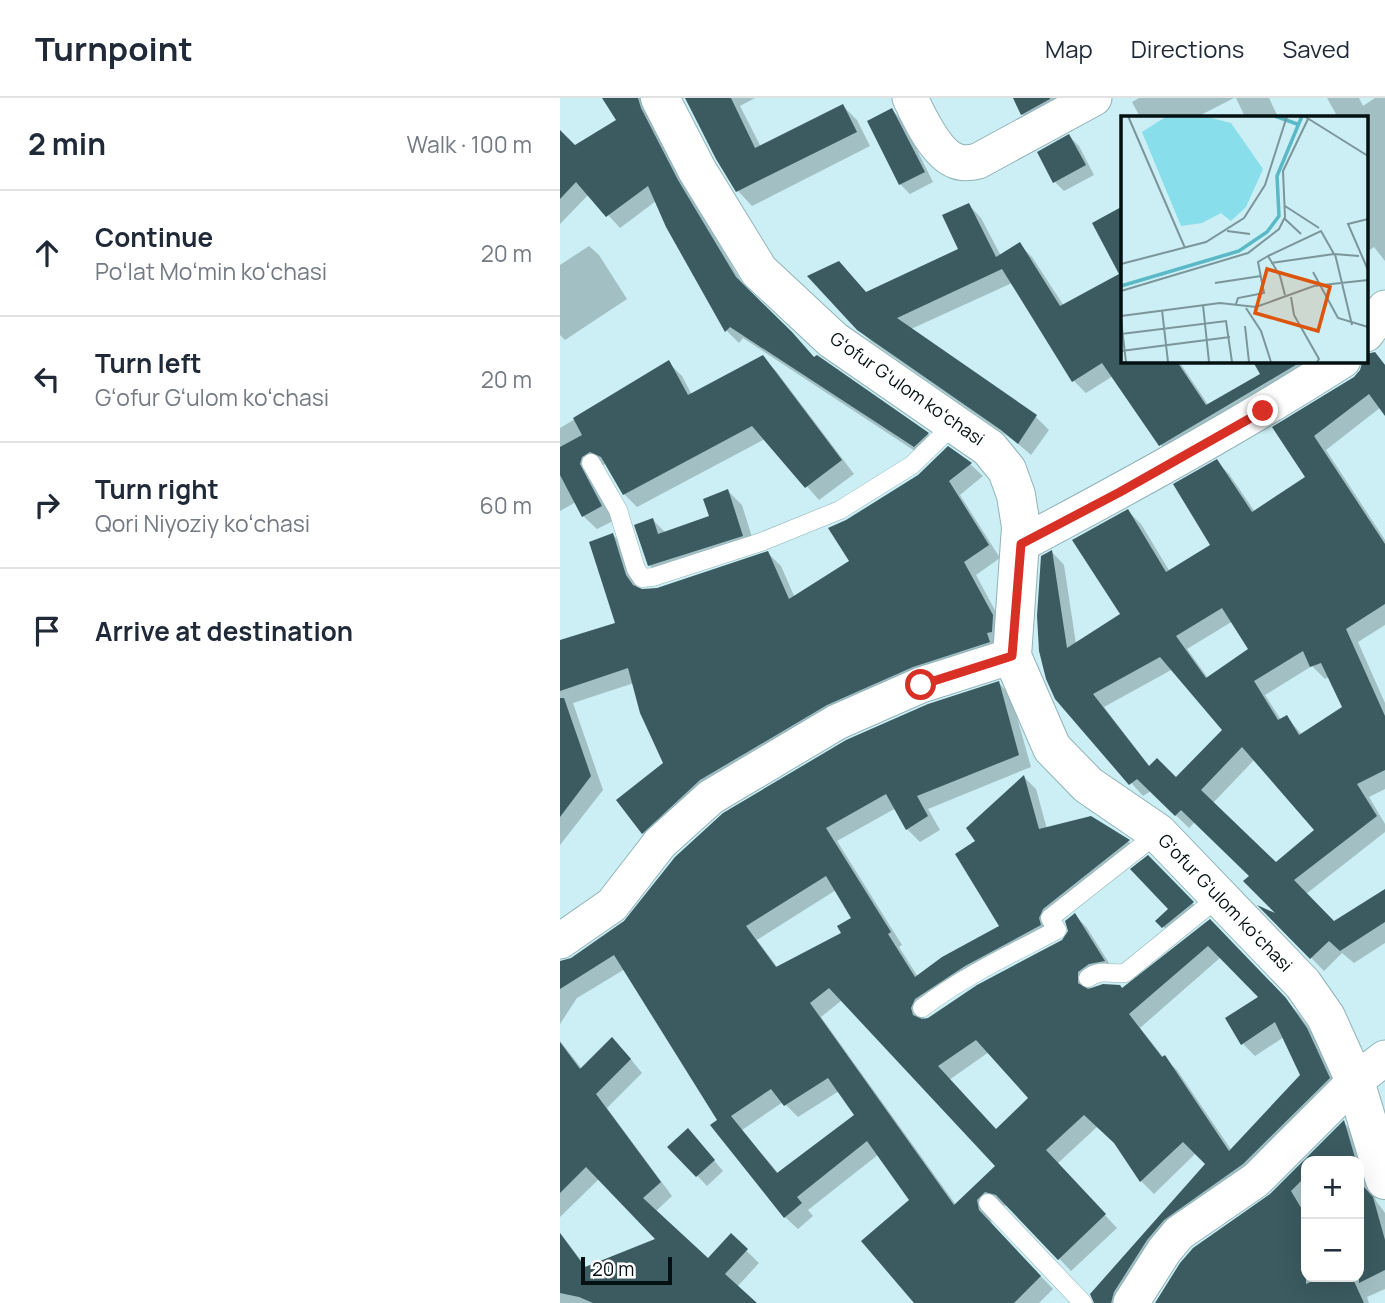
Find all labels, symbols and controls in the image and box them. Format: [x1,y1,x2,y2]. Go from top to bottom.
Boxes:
text: Turnpoint [35,26,193,71]
text: Map [1045,32,1093,65]
text: Directions [1131,32,1244,65]
text: Saved [1282,32,1350,65]
inset map [1121,116,1368,362]
text: 2 min [28,123,106,164]
text: Walk · 100 m [406,128,532,160]
text: Continue [95,219,213,255]
icon: ahead [28,234,66,272]
text: 20 m [481,237,532,269]
text: Poʻlat Moʻmin koʻchasi [95,255,327,287]
street label: Gʻofur Gʻulom koʻchasi [826,326,990,451]
text: Turn left [95,345,202,381]
icon: left [28,360,66,398]
text: 20 m [481,363,532,395]
text: Gʻofur Gʻulom koʻchasi [95,381,329,413]
route end [1247,395,1278,426]
text: Turn right [95,471,219,507]
icon: right [28,486,66,524]
text: 60 m [480,489,532,521]
text: Qori Niyoziy koʻchasi [95,507,310,539]
icon: arrive [28,612,66,650]
text: Arrive at destination [95,613,353,649]
route start [905,669,936,700]
street label: Gʻofur Gʻulom koʻchasi [1153,828,1298,977]
map controls [1301,1156,1364,1282]
button: + [1301,1156,1364,1219]
button: − [1301,1219,1364,1282]
scale bar [581,1254,672,1286]
text: 20 m [592,1256,634,1282]

